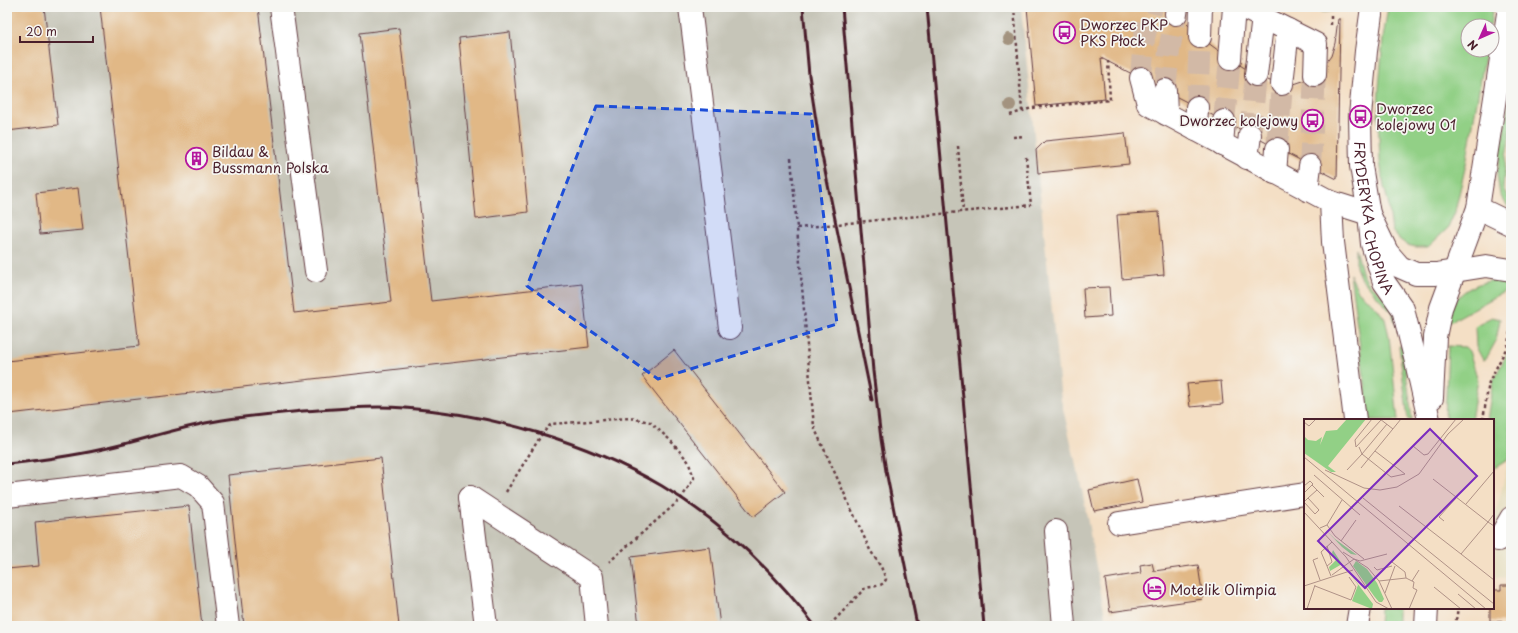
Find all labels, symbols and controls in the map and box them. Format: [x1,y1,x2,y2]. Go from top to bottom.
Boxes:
place label: Dworzec PKP PKS Płock [1080,14,1168,51]
scale bar [20,18,93,44]
north arrow [1460,18,1500,58]
bus stop icon: Dworzec PKP PKS Płock [1051,19,1077,45]
text: 20 m [26,22,57,40]
text: N [1463,36,1482,55]
place label: Dworzec kolejowy 01 [1376,98,1456,135]
bus stop icon: Dworzec kolejowy 01 [1347,103,1373,129]
bus stop icon: Dworzec kolejowy [1300,107,1326,133]
place label: Dworzec kolejowy [1179,110,1298,131]
place label: Bildau & Bussmann Polska [212,141,329,178]
street label: FRYDERYKA CHOPINA [1350,141,1400,298]
building icon: Bildau & Bussmann Polska [184,146,210,172]
inset map [1304,419,1494,609]
hotel icon: Motelik Olimpia [1141,576,1167,602]
place label: Motelik Olimpia [1170,579,1277,600]

